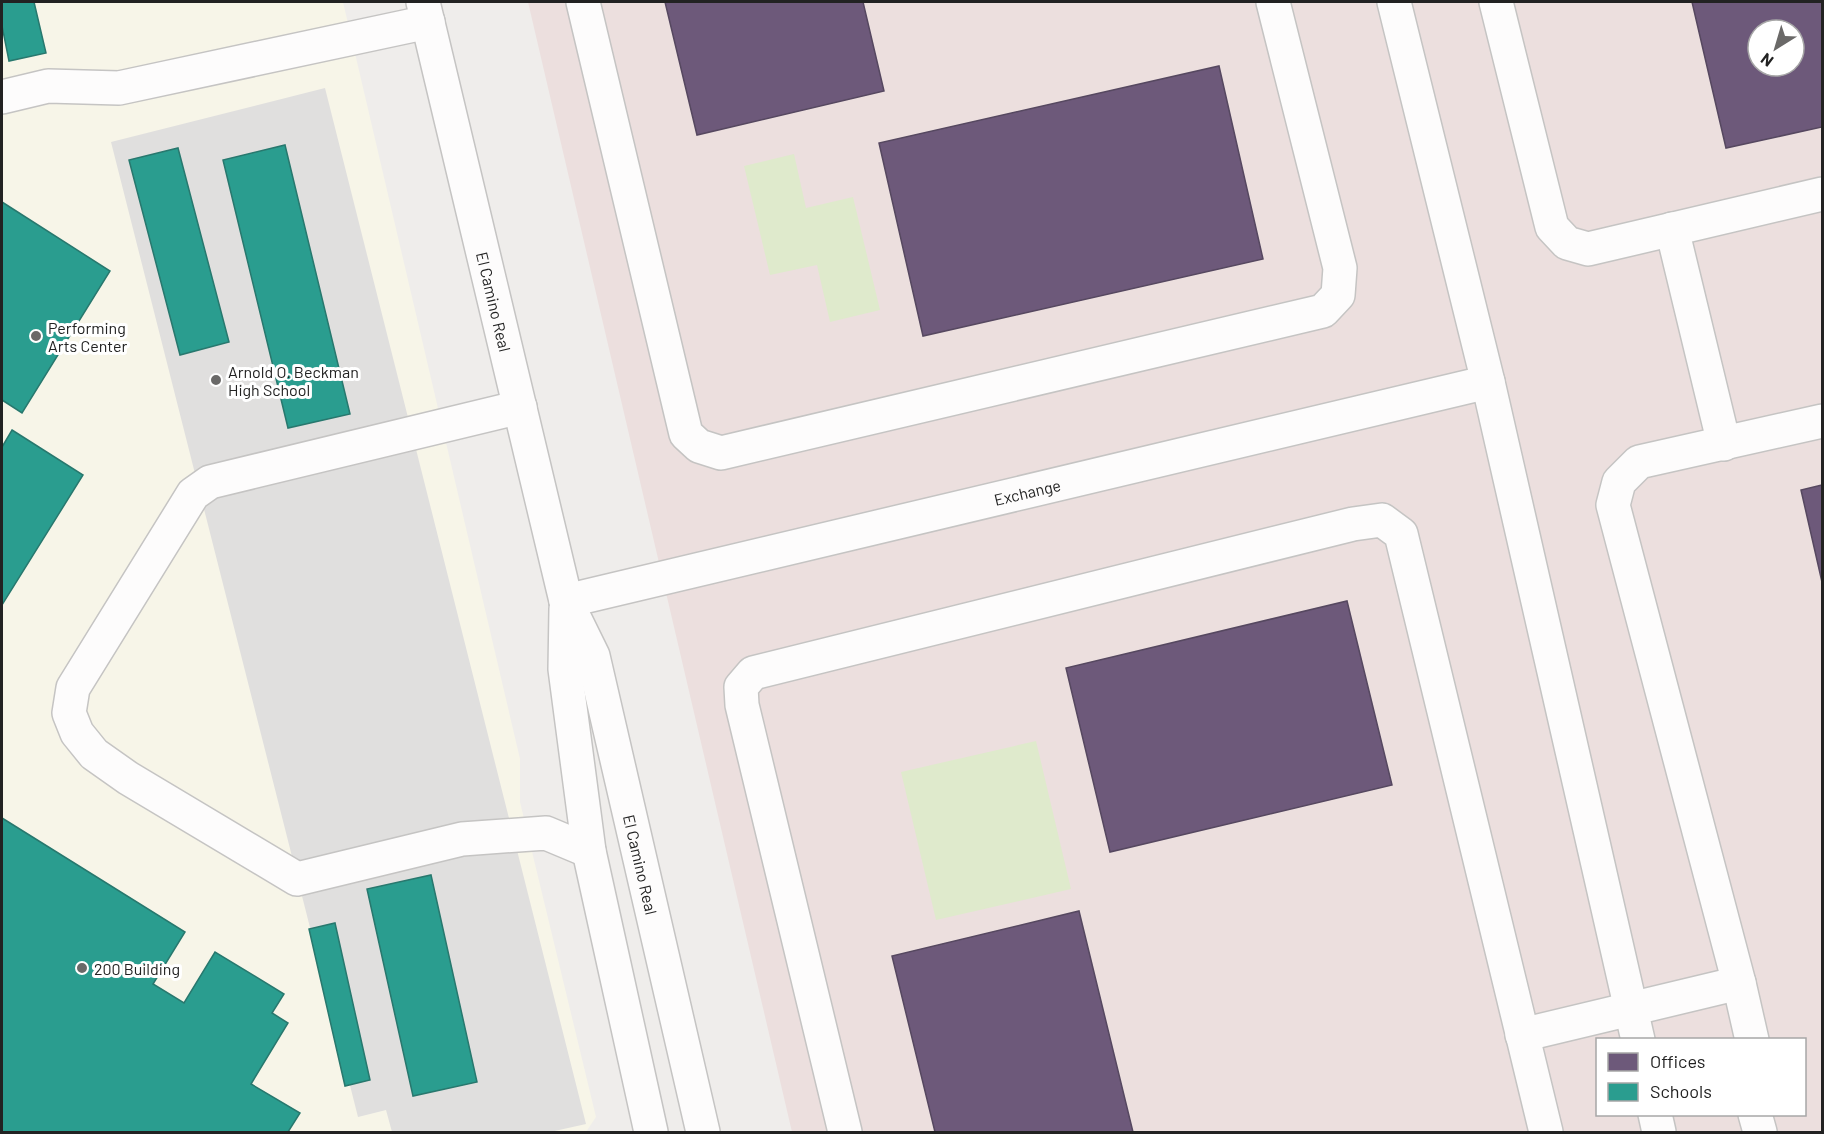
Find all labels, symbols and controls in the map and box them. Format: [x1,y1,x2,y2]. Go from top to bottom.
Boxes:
north arrow [1746,18,1806,78]
text: N [1757,50,1777,71]
street label: El Camino Real [473,250,516,354]
place label: Performing Arts Center [48,318,127,355]
marker: Performing Arts Center [29,329,43,343]
place label: Arnold O. Beckman High School [228,362,359,399]
marker: Arnold O. Beckman High School [209,373,223,387]
street label: Exchange [992,474,1062,509]
street label: El Camino Real [620,812,662,916]
place label: 200 Building [94,959,180,978]
marker: 200 Building [75,961,89,975]
legend [1596,1038,1806,1116]
text: Offices [1650,1050,1706,1072]
text: Schools [1650,1080,1712,1102]

